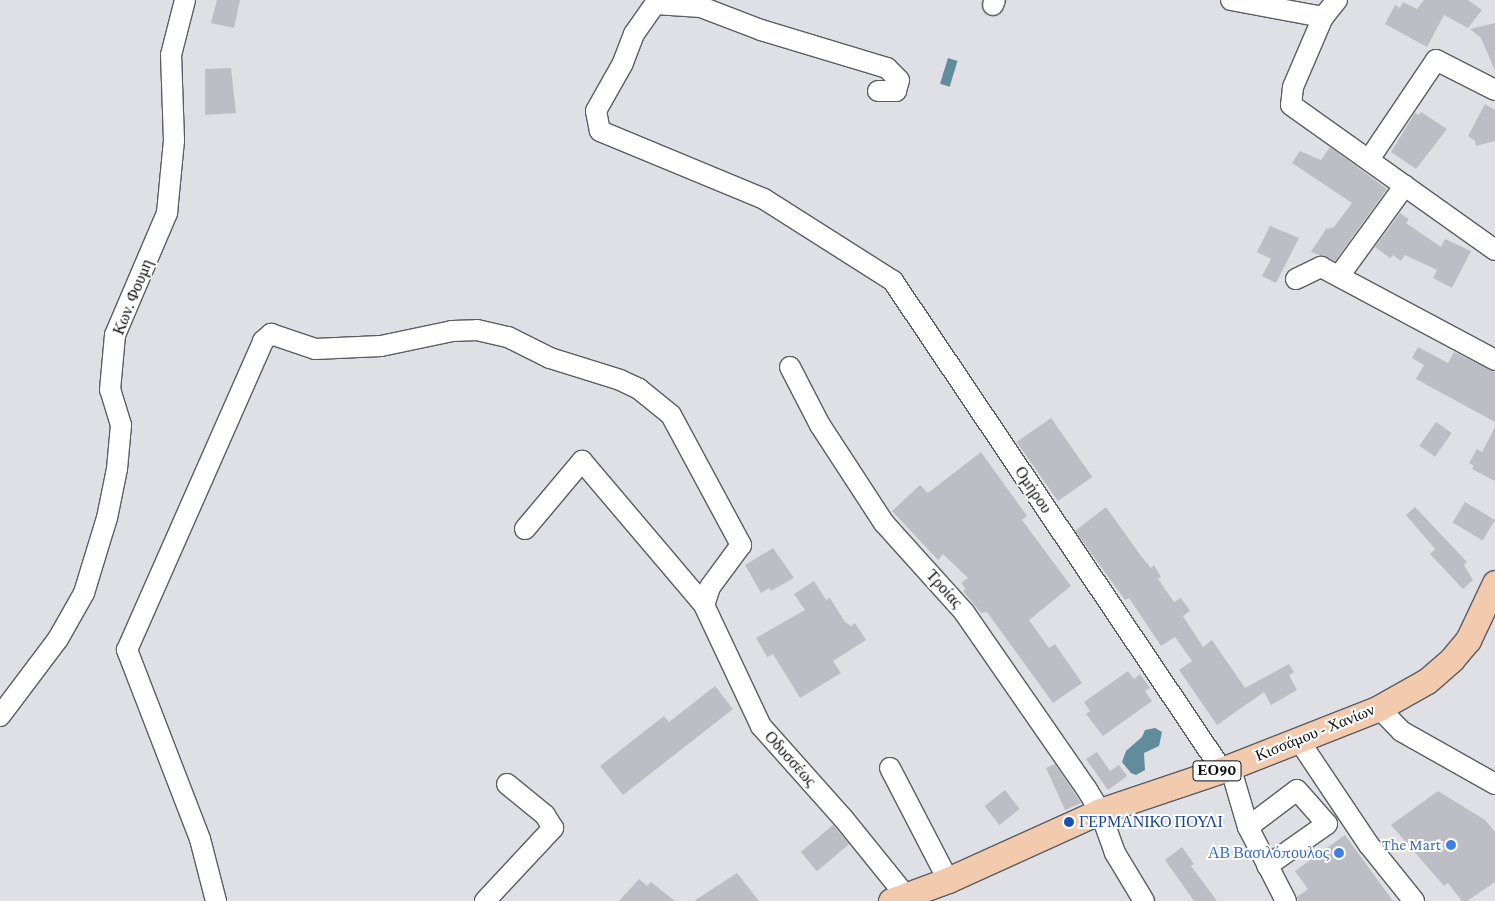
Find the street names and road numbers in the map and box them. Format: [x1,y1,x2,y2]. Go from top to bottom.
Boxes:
street label: Κων. Φουμη [109,256,157,338]
street label: Ομήρου [1010,463,1056,517]
street label: Τροίας [922,566,966,612]
street label: Κισσάμου - Χανίων [1253,700,1377,766]
street label: Οδυσσέως [760,727,820,791]
road number: ΕΟ90 [1192,758,1242,784]

